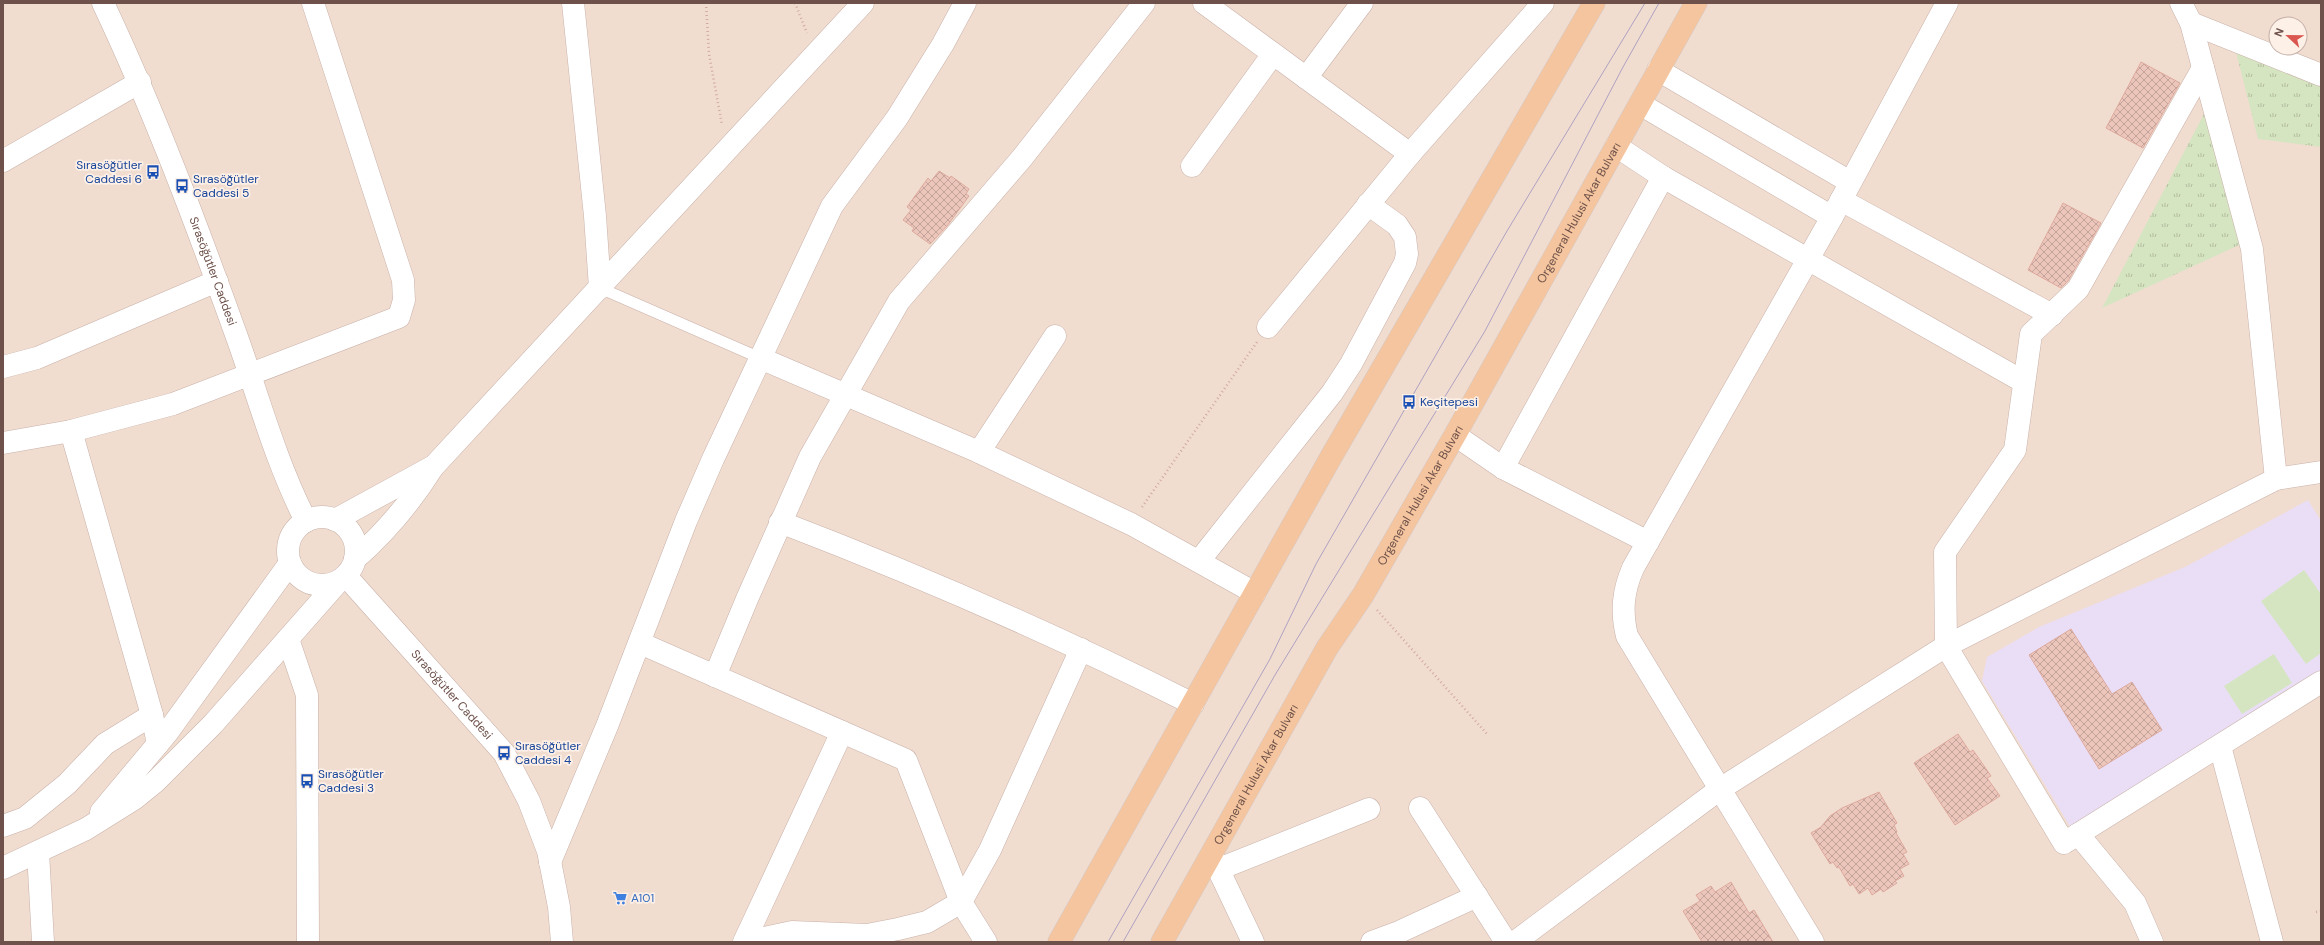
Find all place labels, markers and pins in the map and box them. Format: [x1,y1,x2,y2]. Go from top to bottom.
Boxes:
place label: Sırasöğütler Caddesi 6 [76,157,143,187]
bus stop icon: Sırasöğütler Caddesi 6 [145,164,161,180]
place label: Sırasöğütler Caddesi 5 [193,171,259,201]
bus stop icon: Sırasöğütler Caddesi 5 [174,178,190,194]
bus stop icon: Keçitepesi [1401,394,1417,410]
place label: Keçitepesi [1420,394,1478,410]
place label: Sırasöğütler Caddesi 4 [515,738,581,768]
bus stop icon: Sırasöğütler Caddesi 4 [496,745,512,761]
place label: Sırasöğütler Caddesi 3 [318,766,384,796]
bus stop icon: Sırasöğütler Caddesi 3 [299,773,315,789]
supermarket icon: A101 [612,890,628,906]
place label: A101 [631,890,654,906]

